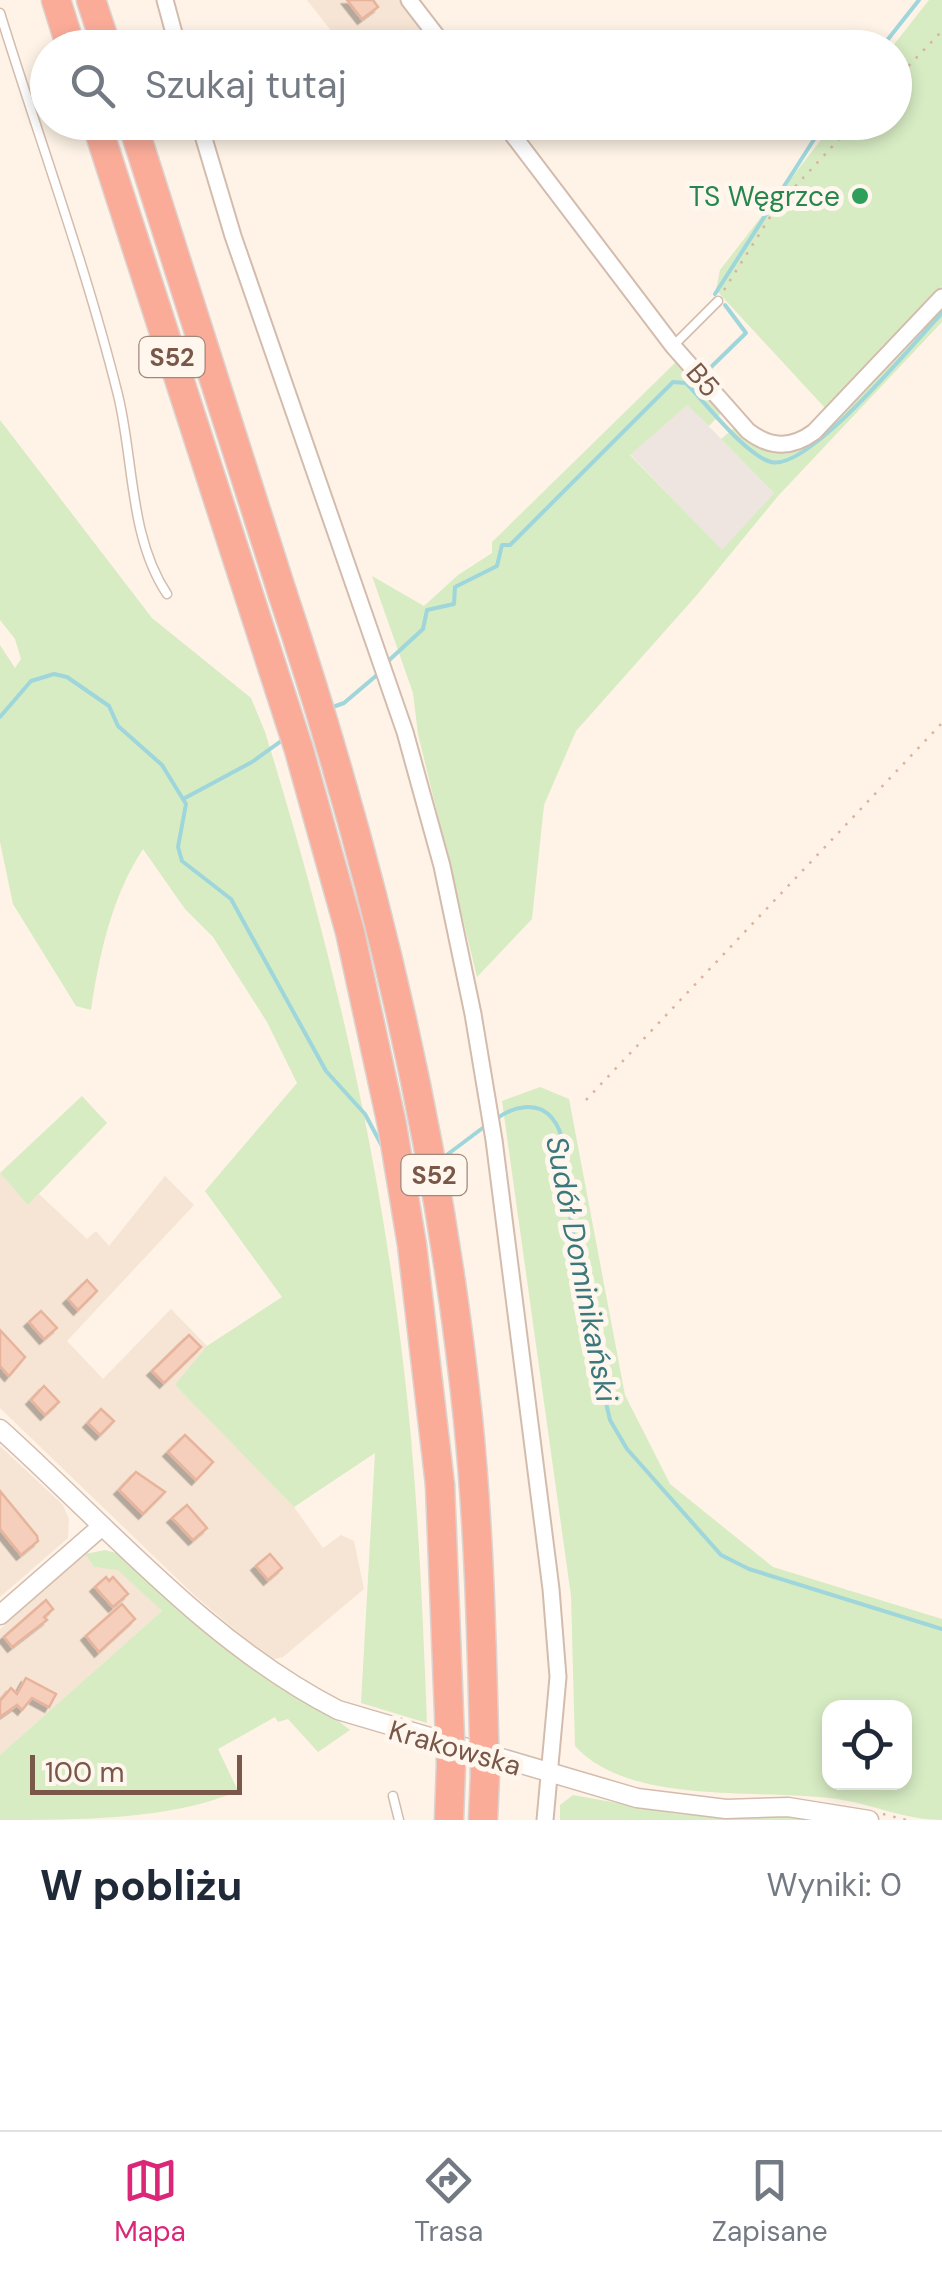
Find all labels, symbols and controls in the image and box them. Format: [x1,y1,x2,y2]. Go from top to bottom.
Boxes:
search box [30,30,912,140]
icon: search [65,58,120,113]
text: Szukaj tutaj [145,60,347,110]
place label: TS Węgrzce [689,178,840,215]
marker: TS Węgrzce [849,185,871,207]
road number: S52 [140,337,204,377]
street label: B5 [678,355,728,405]
water label: Sudół Dominikański [537,1133,627,1406]
road number: S52 [402,1155,466,1195]
map controls [822,1700,912,1790]
button: locate [822,1700,912,1790]
street label: Krakowska [385,1712,525,1784]
scale bar [30,1750,242,1794]
text: 100 m [45,1754,124,1791]
text: W pobliżu [40,1858,242,1913]
text: Wyniki: 0 [767,1864,902,1906]
tab: Mapa [114,2153,186,2250]
tab: Trasa [414,2153,483,2250]
tab: Zapisane [712,2153,828,2250]

